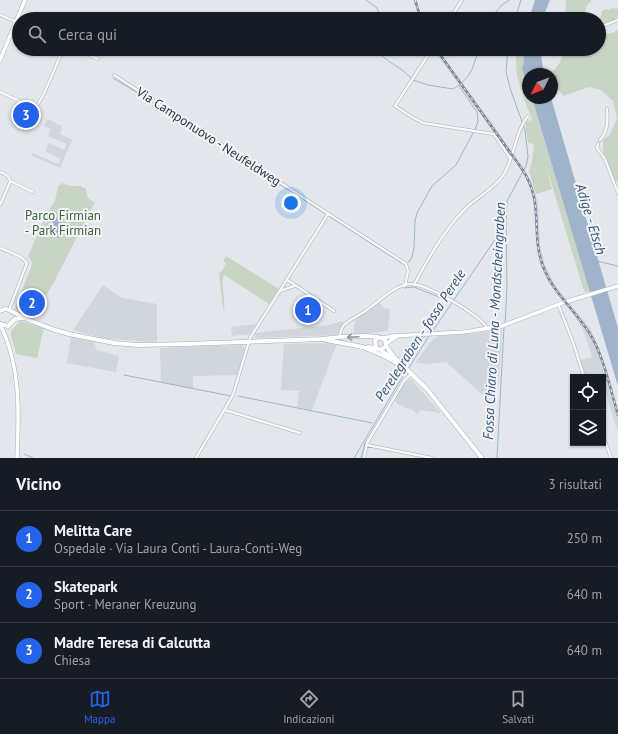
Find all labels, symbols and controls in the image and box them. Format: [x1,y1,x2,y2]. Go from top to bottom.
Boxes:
search box [12,12,606,56]
icon: search [26,23,48,45]
text: Cerca qui [58,25,117,44]
north arrow [522,68,558,104]
street label: Via Camponuovo - Neufeldweg [132,83,284,190]
pin: 3 [13,100,39,130]
water label: Adige - Etsch [571,180,610,257]
your location [281,193,301,213]
water label: Fossa Chiaro di Luna - Mondscheingraben [479,202,509,440]
park label: Parco Firmian - Park Firmian [25,207,101,239]
water label: Perelegraben - fossa Perele [371,265,470,404]
pin: 2 [19,288,45,318]
pin: 1 [295,295,321,325]
one-way arrow [347,333,360,340]
map controls [570,374,606,446]
button: locate [570,374,606,410]
button: layers [570,410,606,446]
text: Vicino [16,473,61,495]
text: 3 risultati [549,476,602,493]
text: Melitta Care [54,521,132,540]
text: 1 [25,530,33,547]
text: 250 m [567,530,602,547]
text: Ospedale · Via Laura Conti - Laura-Conti-Weg [54,540,302,557]
text: Skatepark [54,577,118,596]
text: 2 [25,586,33,603]
text: 640 m [567,586,602,603]
text: Sport · Meraner Kreuzung [54,596,196,613]
text: Madre Teresa di Calcutta [54,633,211,652]
text: 3 [25,642,33,659]
text: 640 m [567,642,602,659]
text: Chiesa [54,652,91,669]
tab: Mappa [84,688,115,726]
tab: Indicazioni [283,688,334,726]
tab: Salvati [502,688,534,726]

